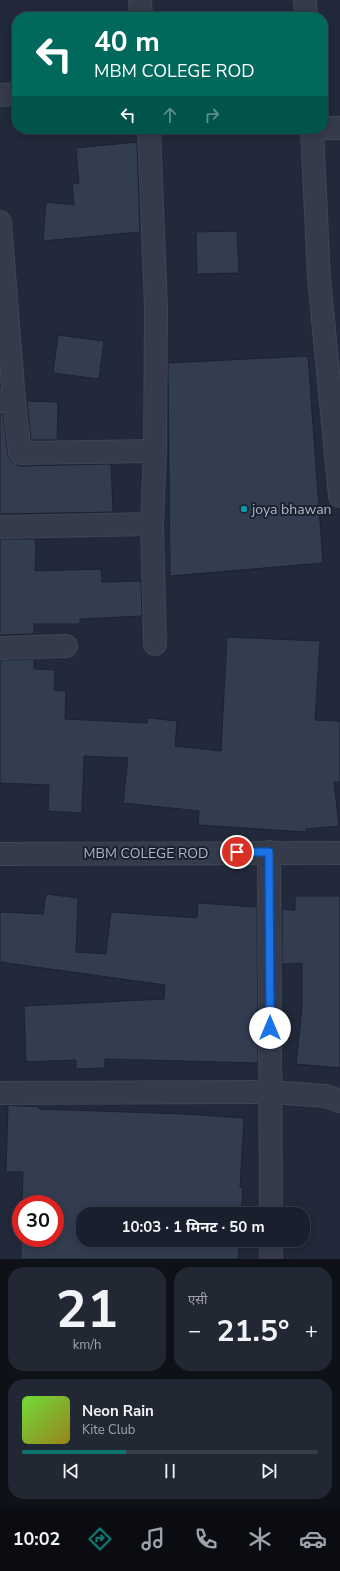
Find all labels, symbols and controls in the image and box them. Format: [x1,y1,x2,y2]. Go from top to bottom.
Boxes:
text: 40 m [94,23,160,61]
icon: left [28,28,80,80]
text: MBM COLEGE ROD [94,59,255,83]
icon: left [117,104,139,126]
icon: ahead [159,104,181,126]
icon: right [201,104,223,126]
place label: joya bhawan [251,500,332,519]
marker: joya bhawan [239,504,249,514]
pin [220,835,254,869]
icon: arrive [226,841,248,863]
street label: MBM COLEGE ROD [84,844,208,863]
position arrow [249,1007,291,1049]
speed limit sign: 30 [12,1195,64,1247]
text: 10:03 · 1 मिनट · 50 m [121,1217,265,1237]
text: 21 [56,1274,118,1345]
text: एसी [188,1291,207,1309]
text: 21.5° [217,1311,289,1352]
text: − [188,1316,201,1346]
text: + [305,1316,318,1346]
text: km/h [73,1336,101,1354]
text: Neon Rain [82,1401,154,1421]
text: Kite Club [82,1421,135,1439]
icon: previous [60,1460,82,1482]
icon: pause [159,1460,181,1482]
icon: next [258,1460,280,1482]
icon: directions [86,1525,114,1553]
icon: music [139,1525,167,1553]
icon: phone [192,1525,220,1553]
icon: climate [246,1525,274,1553]
icon: car [299,1525,327,1553]
text: 10:02 [13,1527,60,1551]

